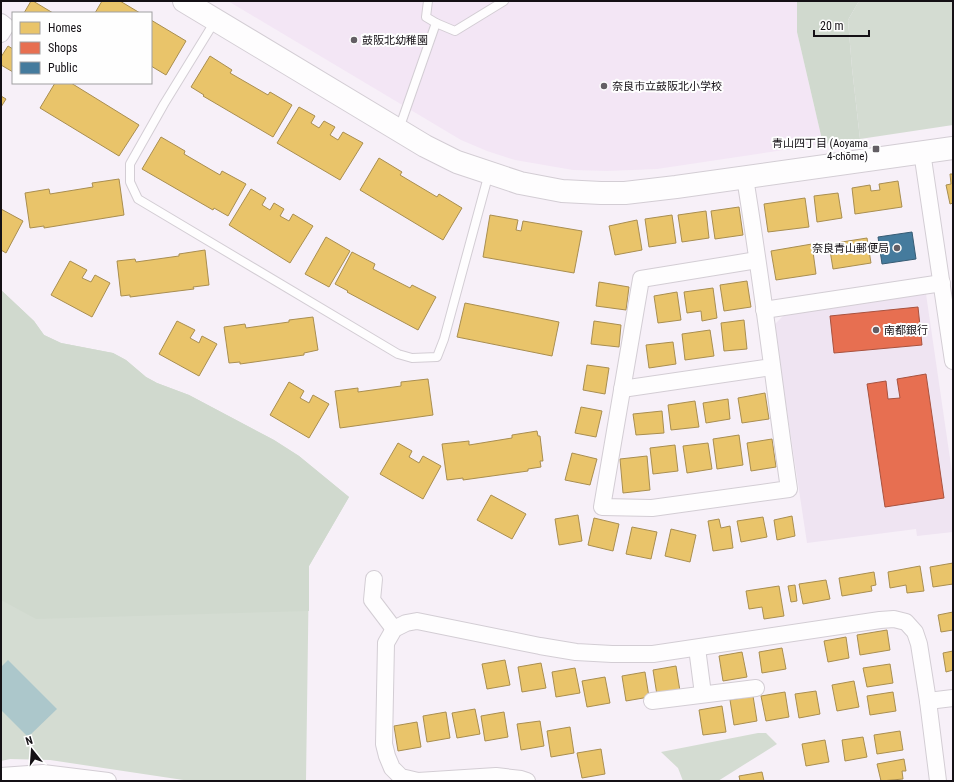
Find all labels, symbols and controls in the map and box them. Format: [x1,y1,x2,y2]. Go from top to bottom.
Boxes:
legend [12,12,152,84]
scale bar [814,12,869,38]
text: 20 m [820,19,844,33]
text: Homes [48,21,82,35]
place label: 鼓阪北幼稚園 [362,34,428,47]
marker: 鼓阪北幼稚園 [349,35,359,45]
text: Shops [48,41,77,55]
text: Public [48,61,78,75]
place label: 奈良市立鼓阪北小学校 [612,80,722,93]
marker: 奈良市立鼓阪北小学校 [599,81,609,91]
place label: 青山四丁目 (Aoyama 4-chōme) [772,137,868,163]
marker: 青山四丁目 (Aoyama 4-chōme) [871,144,881,154]
place label: 奈良青山郵便局 [812,242,889,255]
marker: 奈良青山郵便局 [892,243,902,253]
place label: 南都銀行 [884,324,928,337]
marker: 南都銀行 [871,325,881,335]
north arrow [12,730,52,770]
text: N [24,734,35,748]

